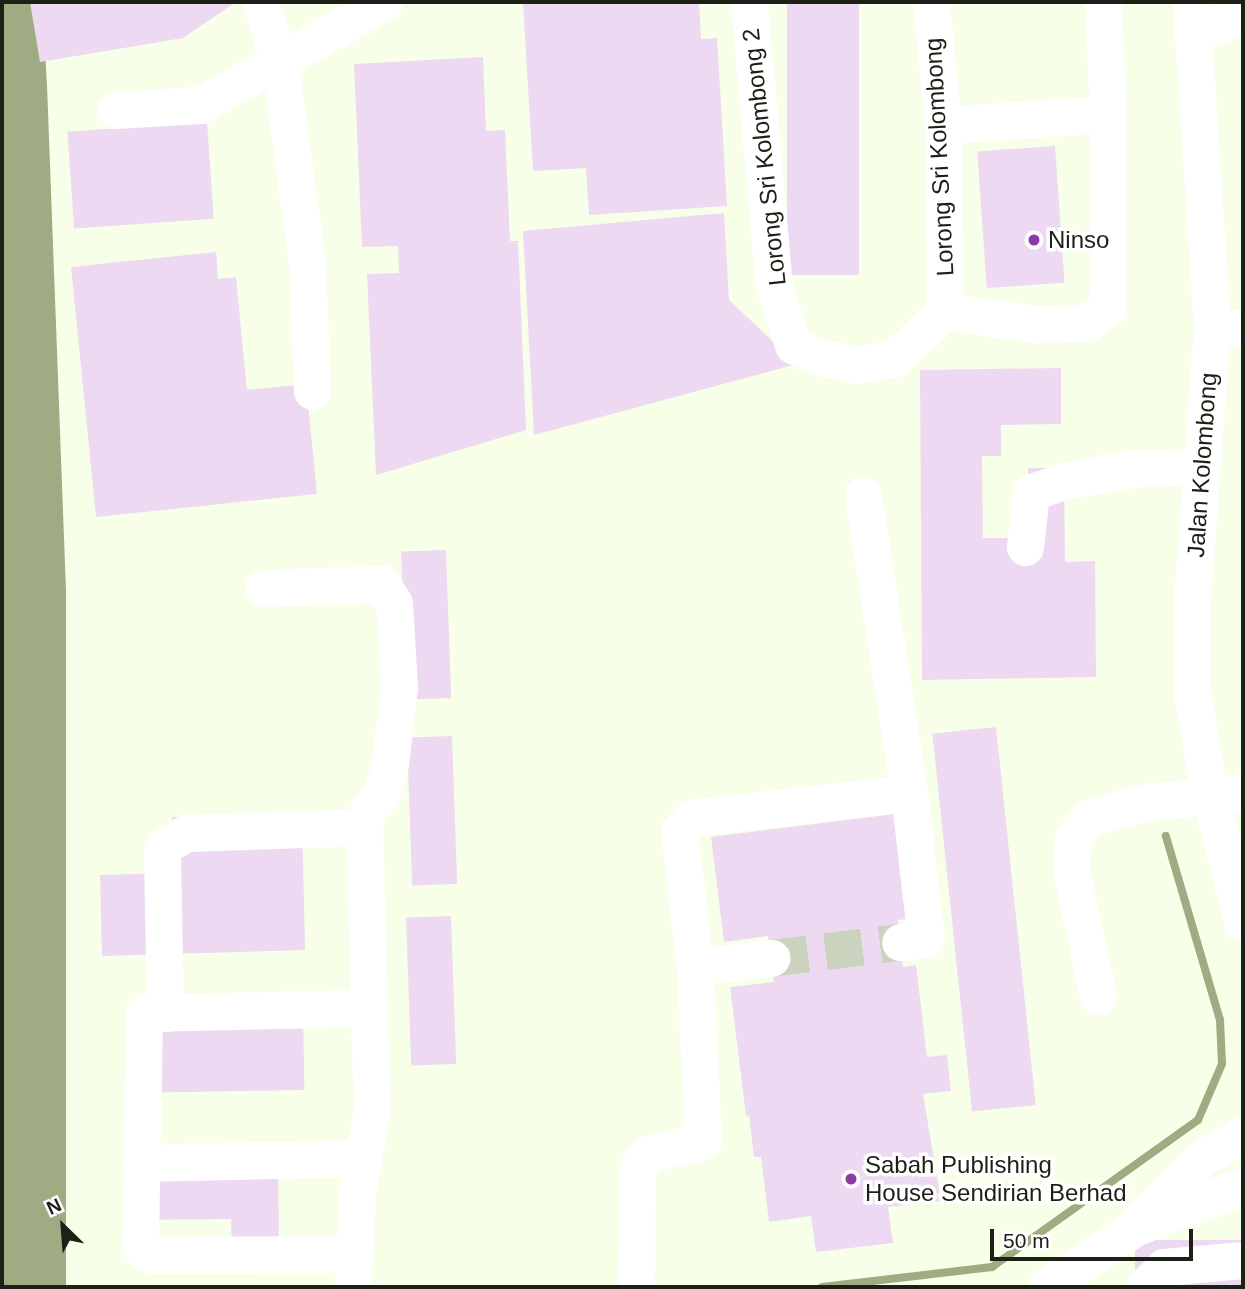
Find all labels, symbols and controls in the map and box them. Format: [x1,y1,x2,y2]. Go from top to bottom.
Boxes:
street label: Lorong Sri Kolombong 2 [736,27,792,287]
street label: Lorong Sri Kolombong [918,37,960,277]
place label: Ninso [1048,226,1109,254]
marker: Ninso [1026,232,1042,248]
street label: Jalan Kolombong [1181,371,1223,559]
place label: Sabah Publishing House Sendirian Berhad [865,1151,1127,1207]
marker: Sabah Publishing House Sendirian Berhad [843,1171,859,1187]
north arrow [28,1191,98,1261]
text: N [43,1194,65,1219]
scale bar [993,1216,1196,1260]
text: 50 m [1003,1229,1050,1252]

